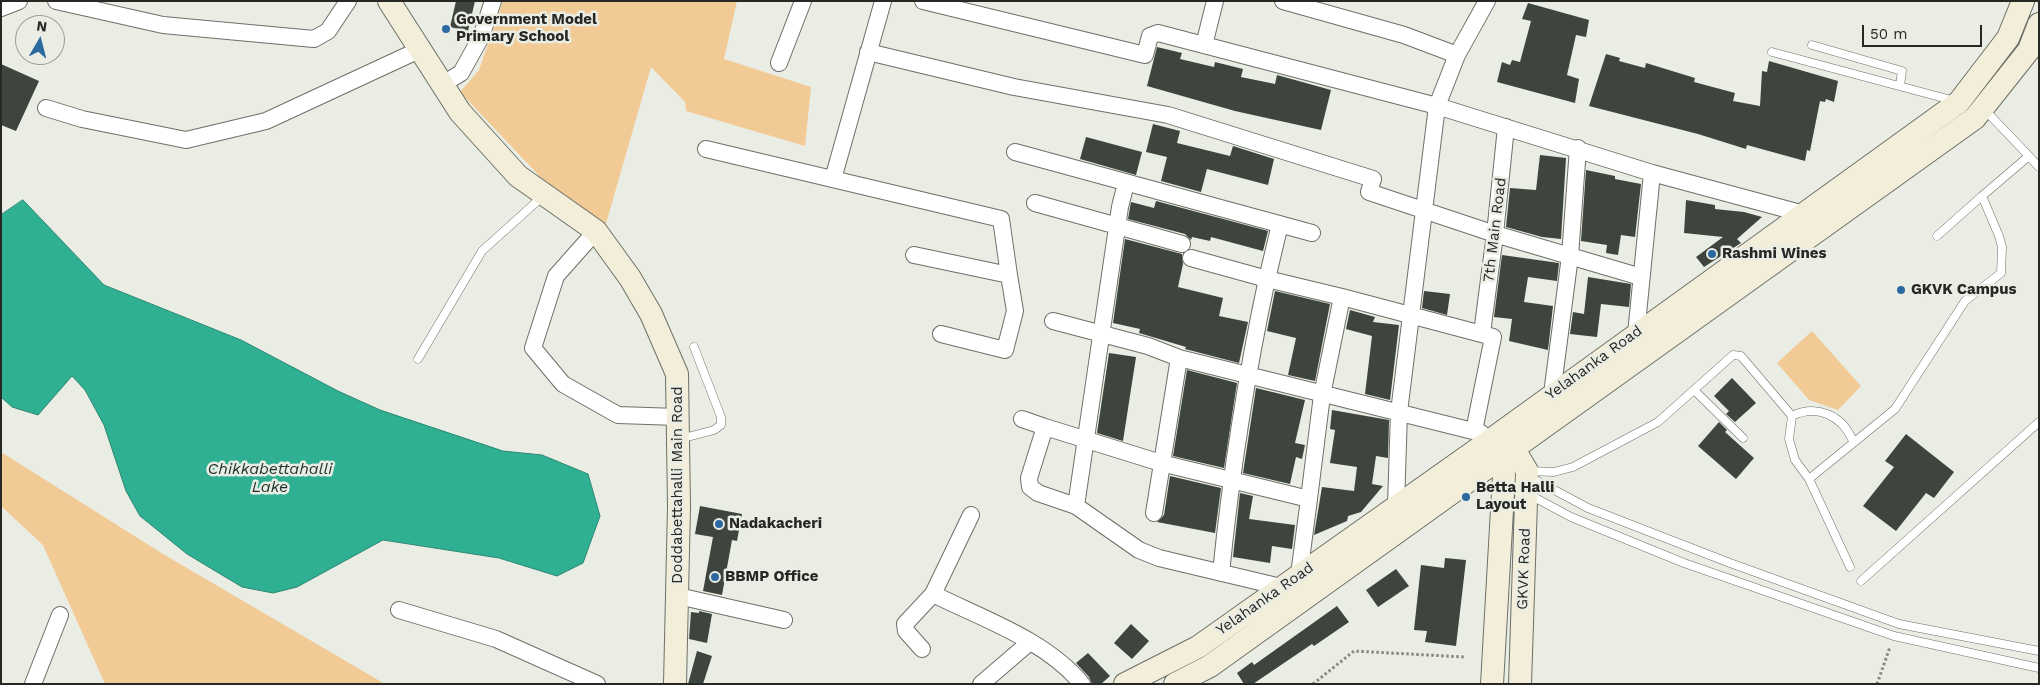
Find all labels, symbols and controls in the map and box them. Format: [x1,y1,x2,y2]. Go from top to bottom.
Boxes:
place label: Government Model Primary School [456,11,597,46]
north arrow [15,15,65,65]
scale bar [1865,15,1985,47]
text: N [36,17,48,35]
marker: Government Model Primary School [440,23,452,35]
text: 50 m [1870,25,1907,43]
street label: 7th Main Road [1480,177,1510,283]
place label: Rashmi Wines [1722,245,1826,263]
marker: Rashmi Wines [1706,248,1718,260]
place label: GKVK Campus [1911,281,2017,299]
marker: GKVK Campus [1895,284,1907,296]
street label: Yelahanka Road [1542,322,1646,404]
street label: Doddabettahalli Main Road [669,386,687,584]
water label: Chikkabettahalli Lake [208,459,332,497]
place label: Betta Halli Layout [1476,479,1554,514]
marker: Betta Halli Layout [1460,491,1472,503]
place label: Nadakacheri [729,515,822,533]
marker: Nadakacheri [713,518,725,530]
street label: GKVK Road [1514,528,1534,610]
street label: Yelahanka Road [1213,559,1317,639]
place label: BBMP Office [725,568,818,586]
marker: BBMP Office [709,571,721,583]

